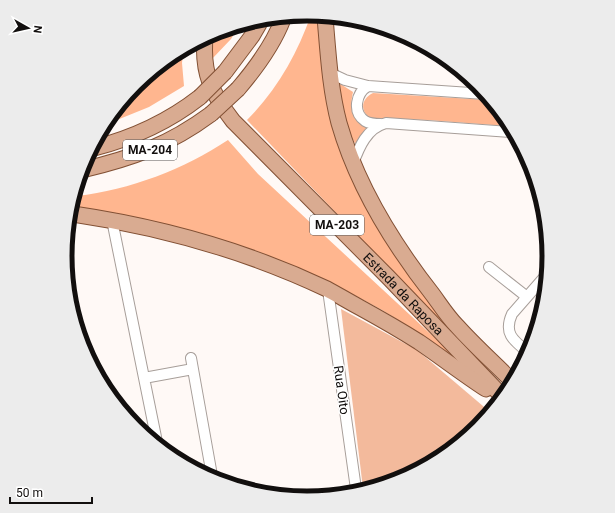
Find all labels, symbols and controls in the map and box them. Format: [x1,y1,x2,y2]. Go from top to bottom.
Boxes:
north arrow [8,8,48,48]
text: N [30,25,44,34]
road number: MA-204 [123,140,177,160]
road number: MA-203 [310,215,364,235]
street label: Estrada da Raposa [360,250,446,338]
street label: Rua Oito [331,365,352,415]
scale bar [10,479,92,505]
text: 50 m [16,486,43,500]

